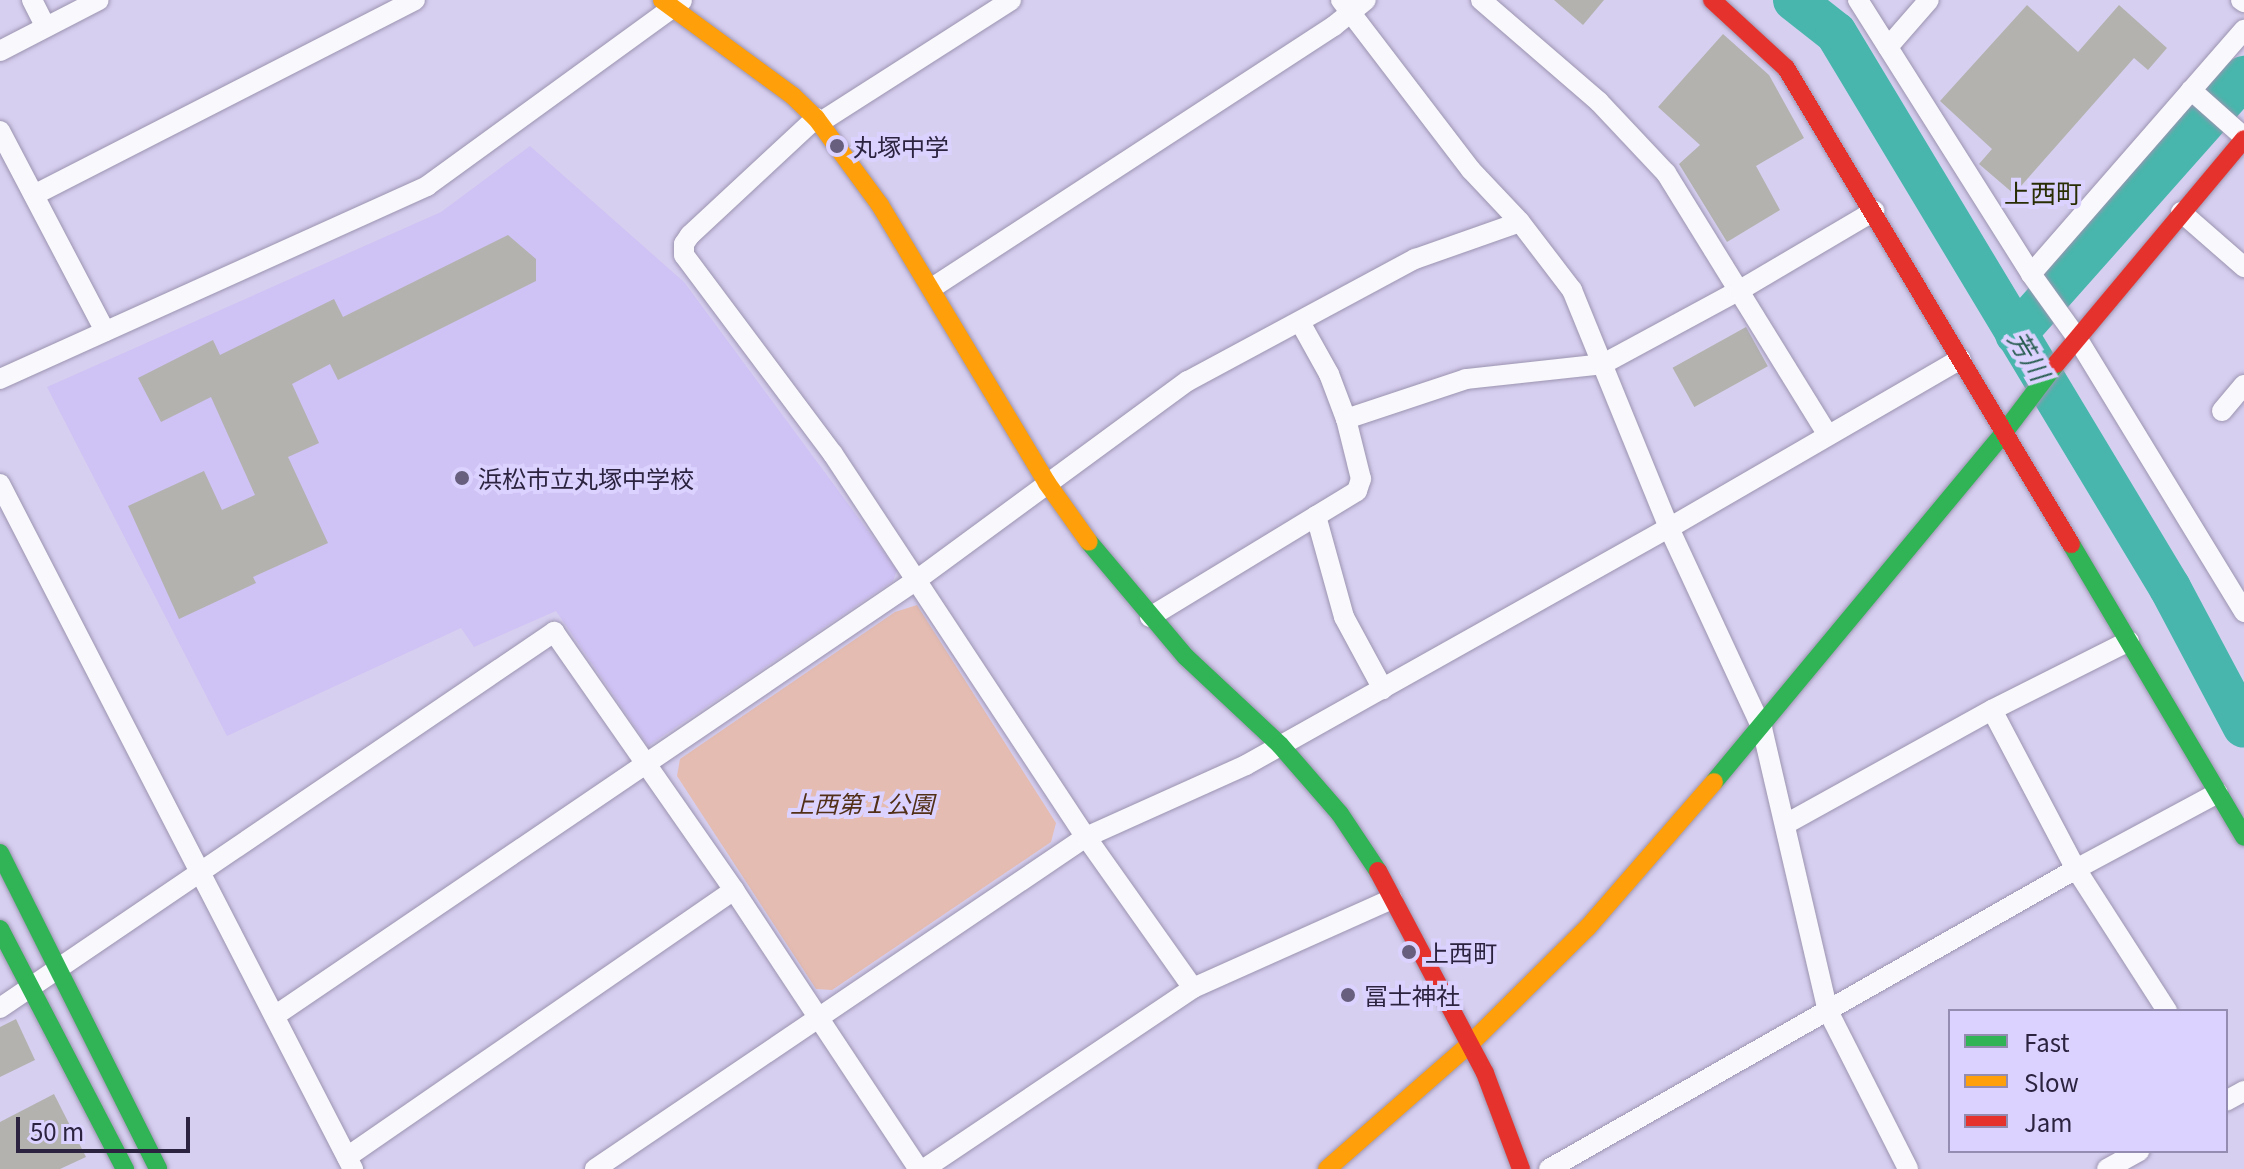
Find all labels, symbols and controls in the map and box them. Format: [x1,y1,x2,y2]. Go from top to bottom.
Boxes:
place label: 丸塚中学 [853,132,949,160]
marker: 丸塚中学 [828,137,846,155]
district label: 上西町 [2004,176,2082,208]
water label: 芳川 [2003,325,2057,385]
place label: 浜松市立丸塚中学校 [478,464,694,492]
marker: 浜松市立丸塚中学校 [453,469,471,487]
park label: 上西第１公園 [790,789,934,817]
place label: 上西町 [1425,938,1497,966]
marker: 上西町 [1400,943,1418,961]
place label: 冨士神社 [1364,981,1460,1009]
marker: 冨士神社 [1339,986,1357,1004]
legend [1948,1009,2228,1153]
text: Fast [2024,1024,2069,1059]
text: Slow [2024,1064,2079,1099]
scale bar [20,1101,194,1151]
text: Jam [2024,1104,2073,1139]
text: 50 m [30,1113,84,1148]

